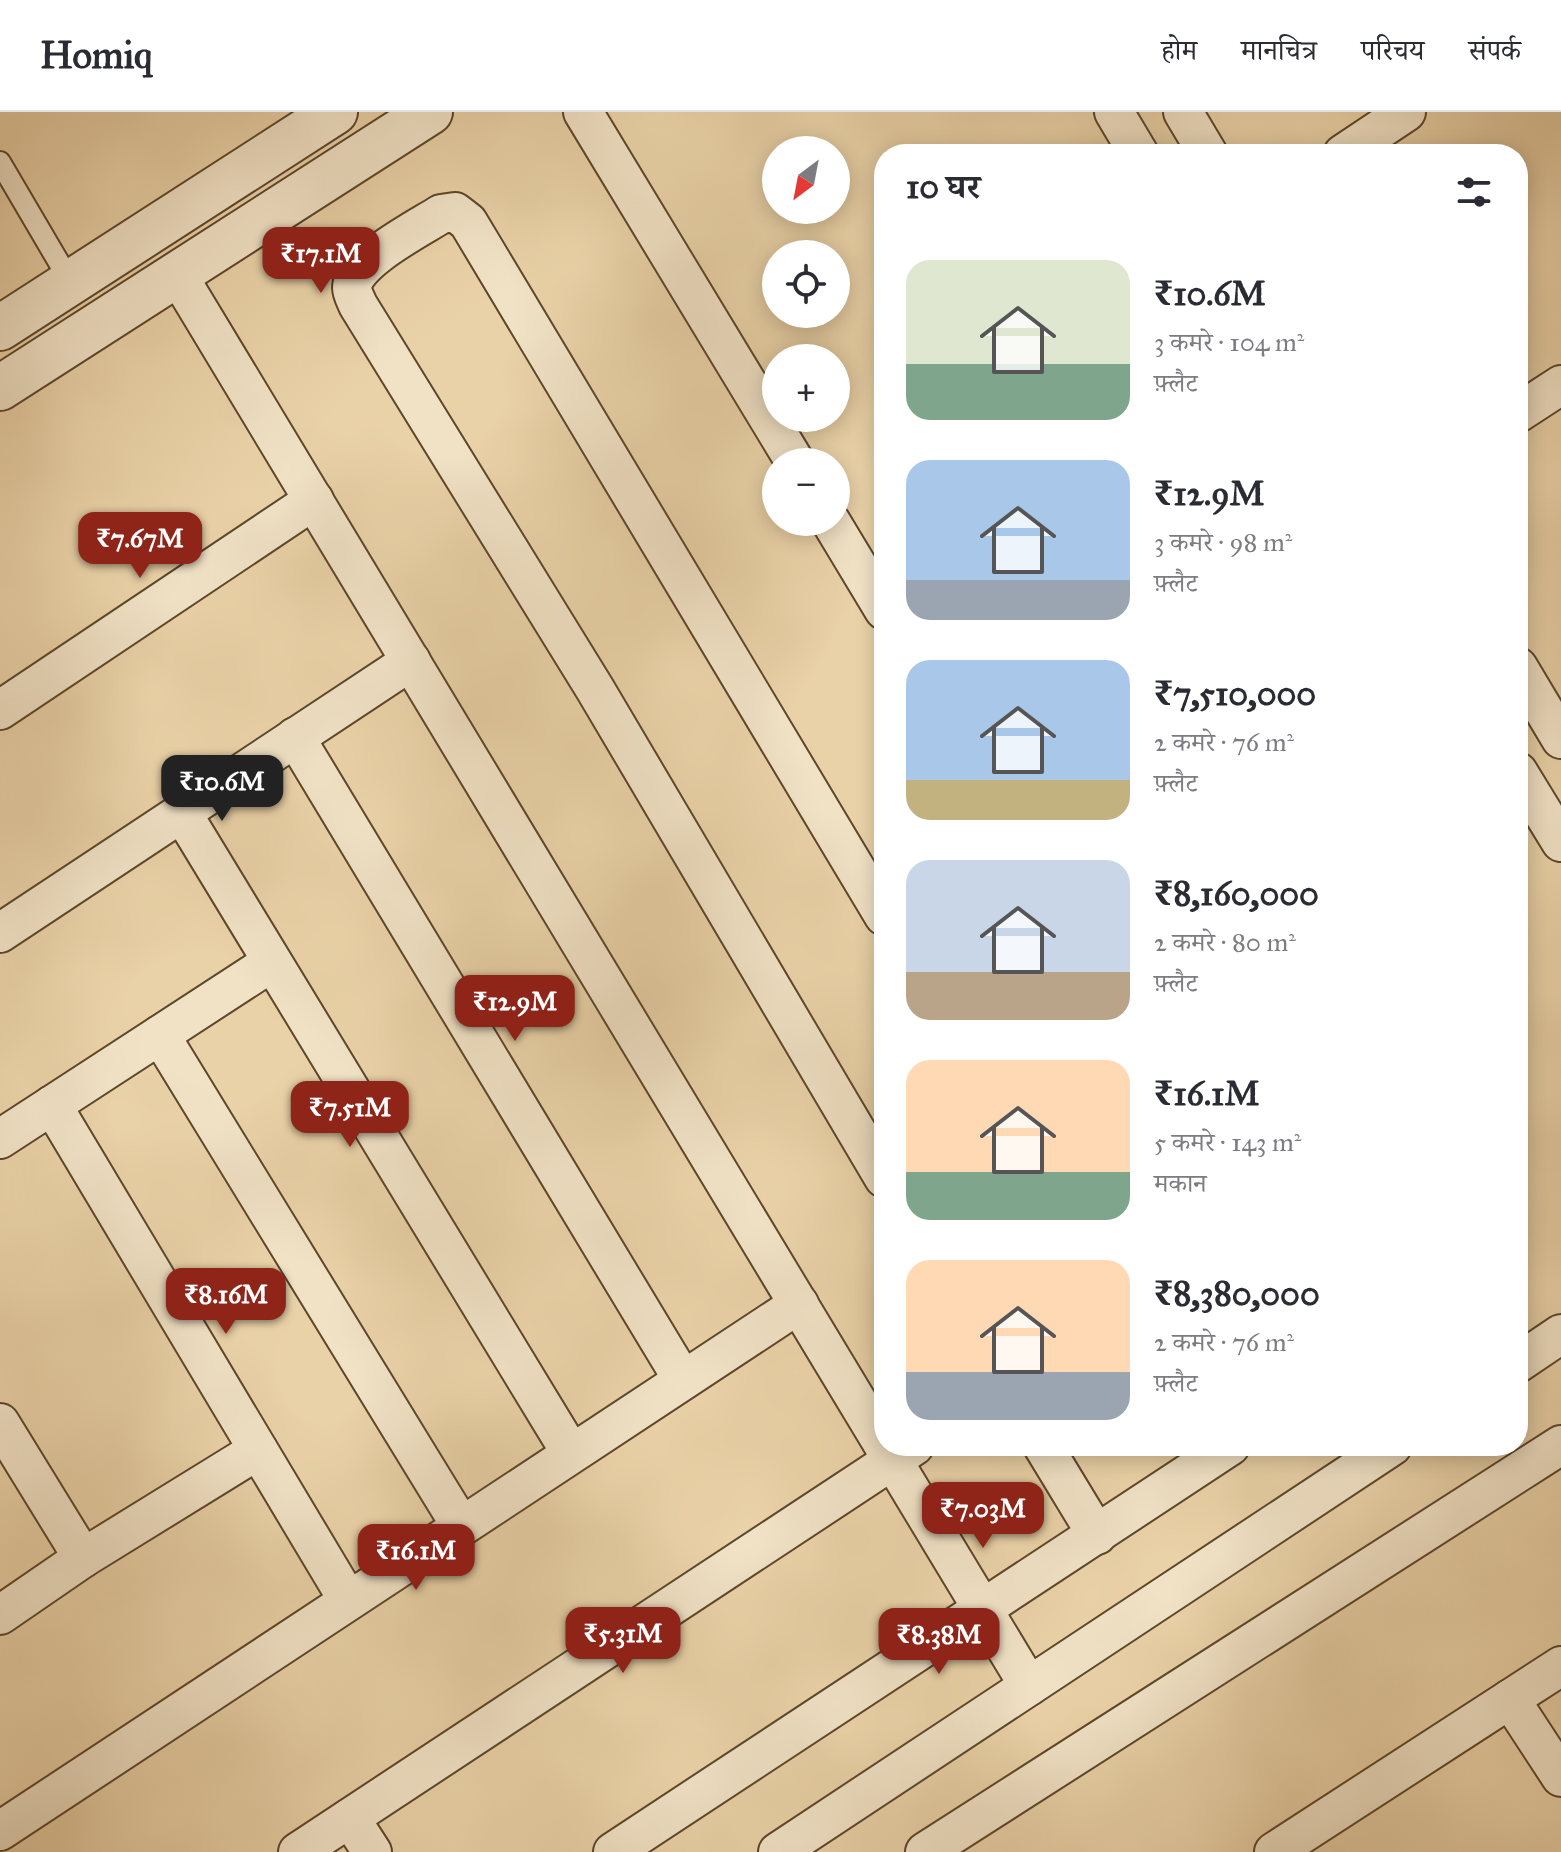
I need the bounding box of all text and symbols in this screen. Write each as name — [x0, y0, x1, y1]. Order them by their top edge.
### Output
text: Homiq — [40, 32, 152, 78]
text: होम — [1161, 33, 1197, 68]
text: मानचित्र — [1241, 33, 1317, 68]
text: परिचय — [1361, 33, 1424, 68]
text: संपर्क — [1468, 33, 1521, 68]
north arrow — [762, 136, 850, 224]
map controls — [762, 136, 850, 536]
text: 10 घर — [906, 166, 980, 207]
icon: filters — [1452, 170, 1496, 214]
pin: ₹17.1M — [256, 227, 386, 295]
text: ₹17.1M — [281, 237, 362, 269]
button: locate — [762, 240, 850, 328]
text: ₹10.6M — [1154, 273, 1266, 314]
icon: home — [970, 292, 1066, 388]
text: 3 कमरे · 104 m² — [1154, 326, 1304, 358]
button: + — [762, 344, 850, 432]
text: फ़्लैट — [1154, 367, 1197, 399]
button: − — [762, 448, 850, 536]
text: ₹12.9M — [1154, 473, 1264, 514]
icon: home — [970, 492, 1066, 588]
pin: ₹7.67M — [75, 512, 205, 580]
text: ₹7.67M — [96, 522, 184, 554]
text: 3 कमरे · 98 m² — [1154, 526, 1292, 558]
text: फ़्लैट — [1154, 567, 1197, 599]
text: ₹7,510,000 — [1154, 673, 1316, 714]
icon: home — [970, 692, 1066, 788]
text: 2 कमरे · 76 m² — [1154, 726, 1294, 758]
pin: ₹10.6M — [157, 755, 287, 823]
text: ₹10.6M — [179, 765, 265, 797]
text: फ़्लैट — [1154, 767, 1197, 799]
text: ₹8,160,000 — [1154, 873, 1319, 914]
icon: home — [970, 892, 1066, 988]
text: 2 कमरे · 80 m² — [1154, 926, 1296, 958]
text: फ़्लैट — [1154, 967, 1197, 999]
pin: ₹12.9M — [450, 975, 580, 1043]
text: ₹12.9M — [473, 985, 557, 1017]
text: ₹16.1M — [1154, 1073, 1260, 1114]
pin: ₹7.51M — [285, 1081, 415, 1149]
text: ₹7.51M — [309, 1091, 391, 1123]
icon: home — [970, 1092, 1066, 1188]
text: 5 कमरे · 143 m² — [1154, 1126, 1301, 1158]
text: मकान — [1154, 1167, 1207, 1199]
pin: ₹8.16M — [161, 1268, 291, 1336]
text: ₹8,380,000 — [1154, 1273, 1320, 1314]
text: ₹8.16M — [184, 1278, 268, 1310]
icon: home — [970, 1292, 1066, 1388]
text: 2 कमरे · 76 m² — [1154, 1326, 1294, 1358]
text: फ़्लैट — [1154, 1367, 1197, 1399]
pin: ₹7.03M — [918, 1482, 1048, 1550]
text: ₹7.03M — [940, 1492, 1026, 1524]
pin: ₹16.1M — [351, 1524, 481, 1592]
text: ₹16.1M — [376, 1534, 456, 1566]
pin: ₹5.31M — [558, 1607, 688, 1675]
pin: ₹8.38M — [874, 1608, 1004, 1676]
text: ₹5.31M — [584, 1617, 663, 1649]
text: ₹8.38M — [897, 1618, 981, 1650]

